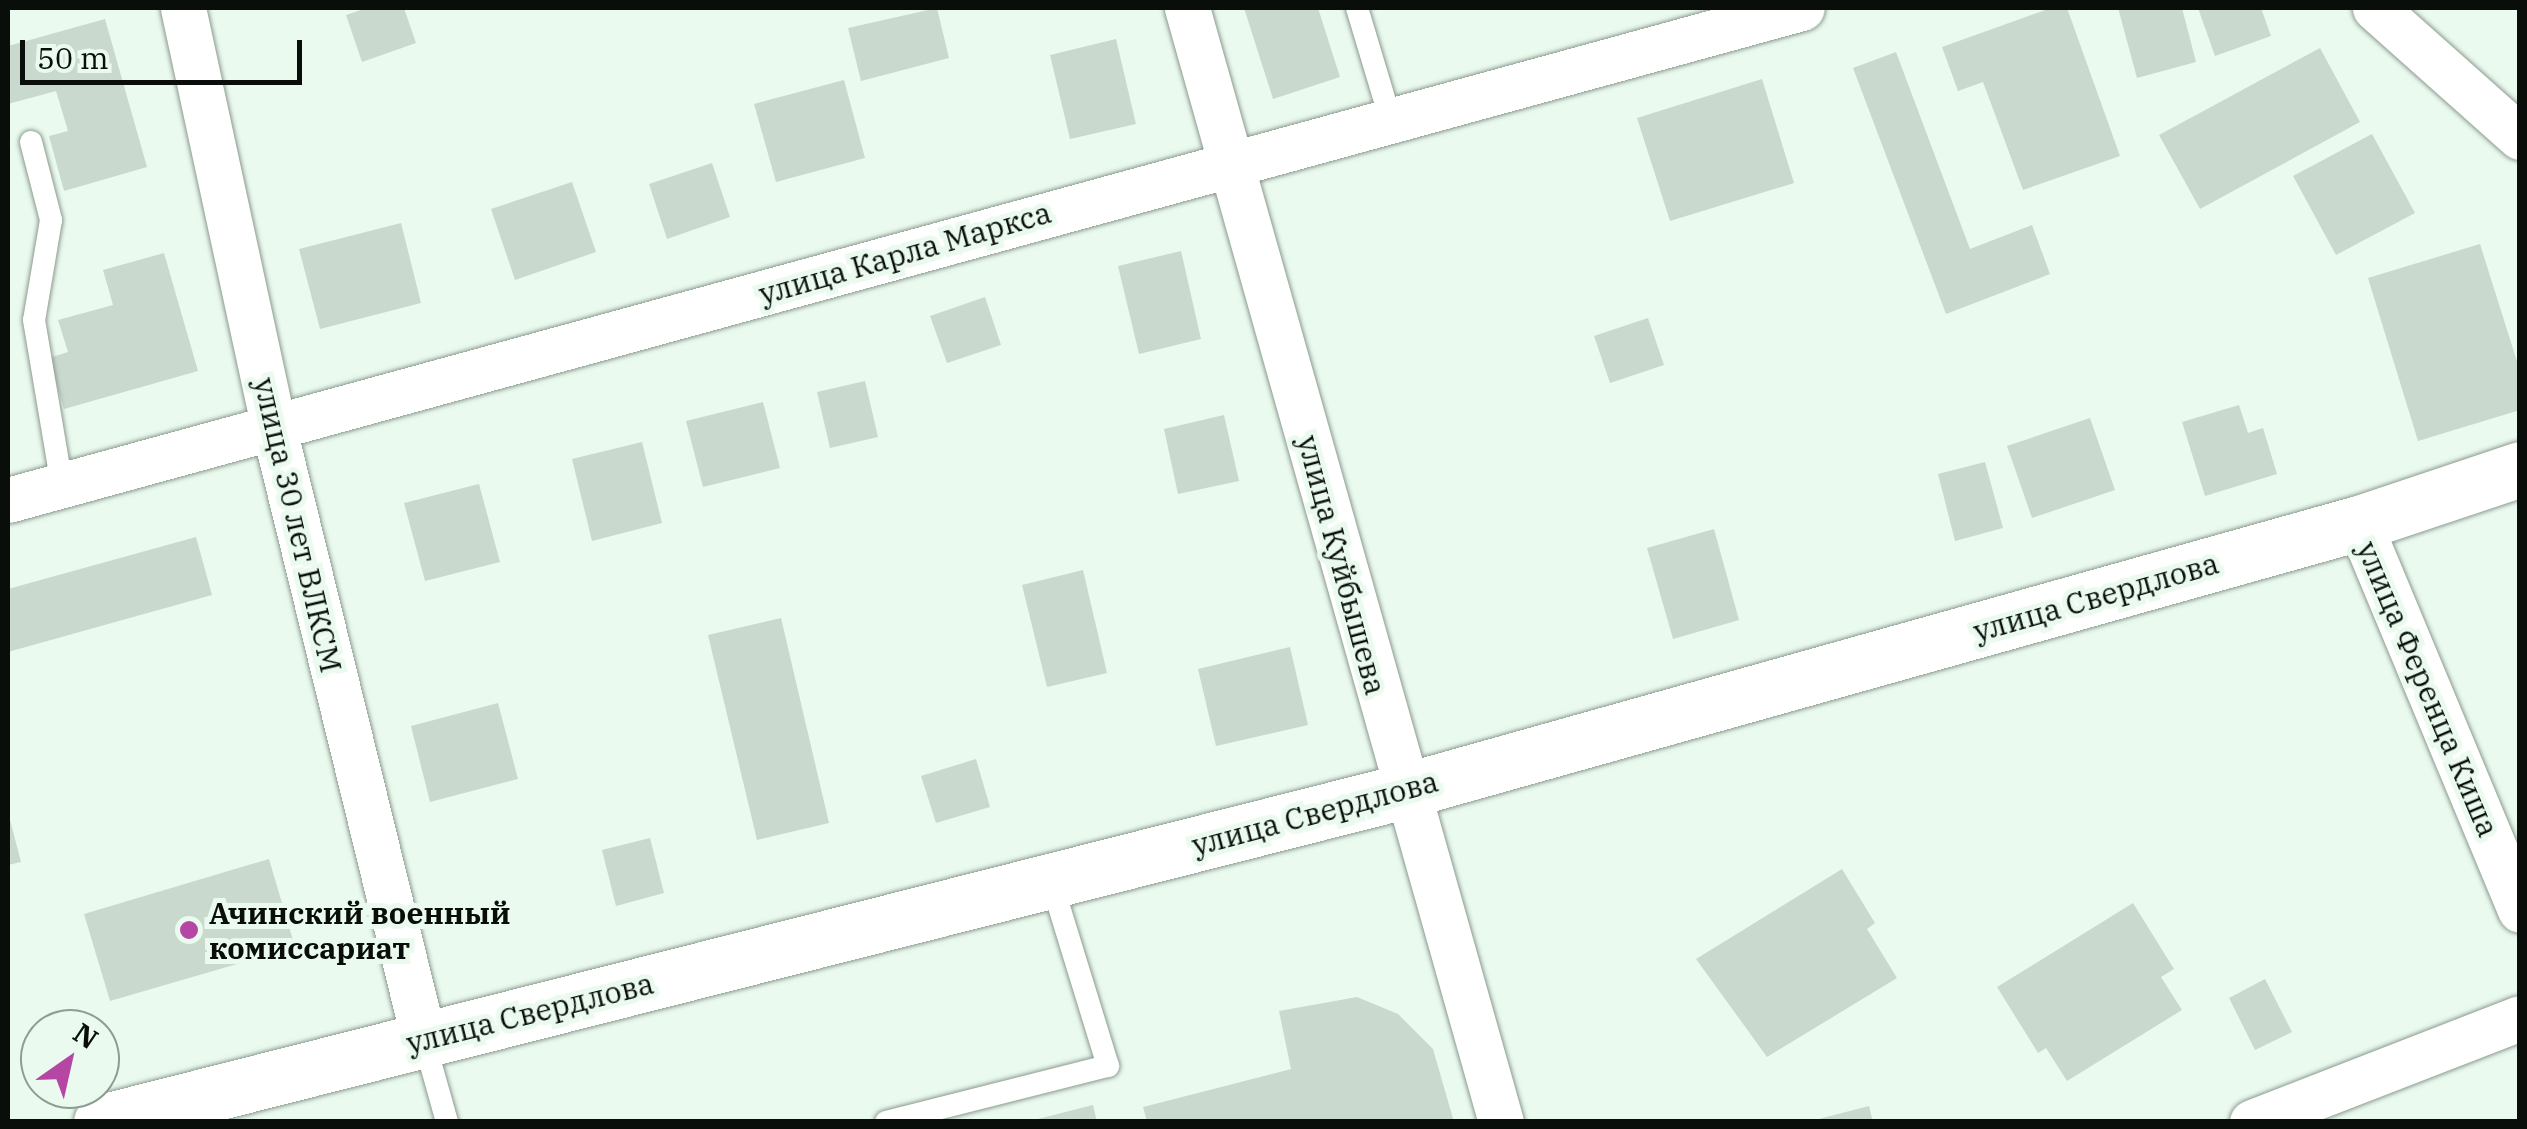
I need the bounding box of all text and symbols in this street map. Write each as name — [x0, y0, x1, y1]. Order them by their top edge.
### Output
scale bar — [25, 20, 308, 82]
text: 50 m — [37, 38, 109, 77]
street label: улица Карла Маркса — [755, 194, 1055, 312]
street label: улица 30 лет ВЛКСМ — [247, 374, 349, 676]
street label: улица Куйбышева — [1290, 431, 1394, 699]
street label: улица Ференца Киша — [2349, 536, 2507, 842]
street label: улица Свердлова — [1969, 545, 2223, 649]
street label: улица Свердлова — [1188, 763, 1442, 863]
place label: Ачинский военный комиссариат — [209, 895, 510, 966]
marker: Ачинский военный комиссариат — [178, 919, 200, 941]
street label: улица Свердлова — [403, 965, 657, 1061]
north arrow — [20, 1009, 120, 1109]
text: N — [66, 1014, 105, 1057]

